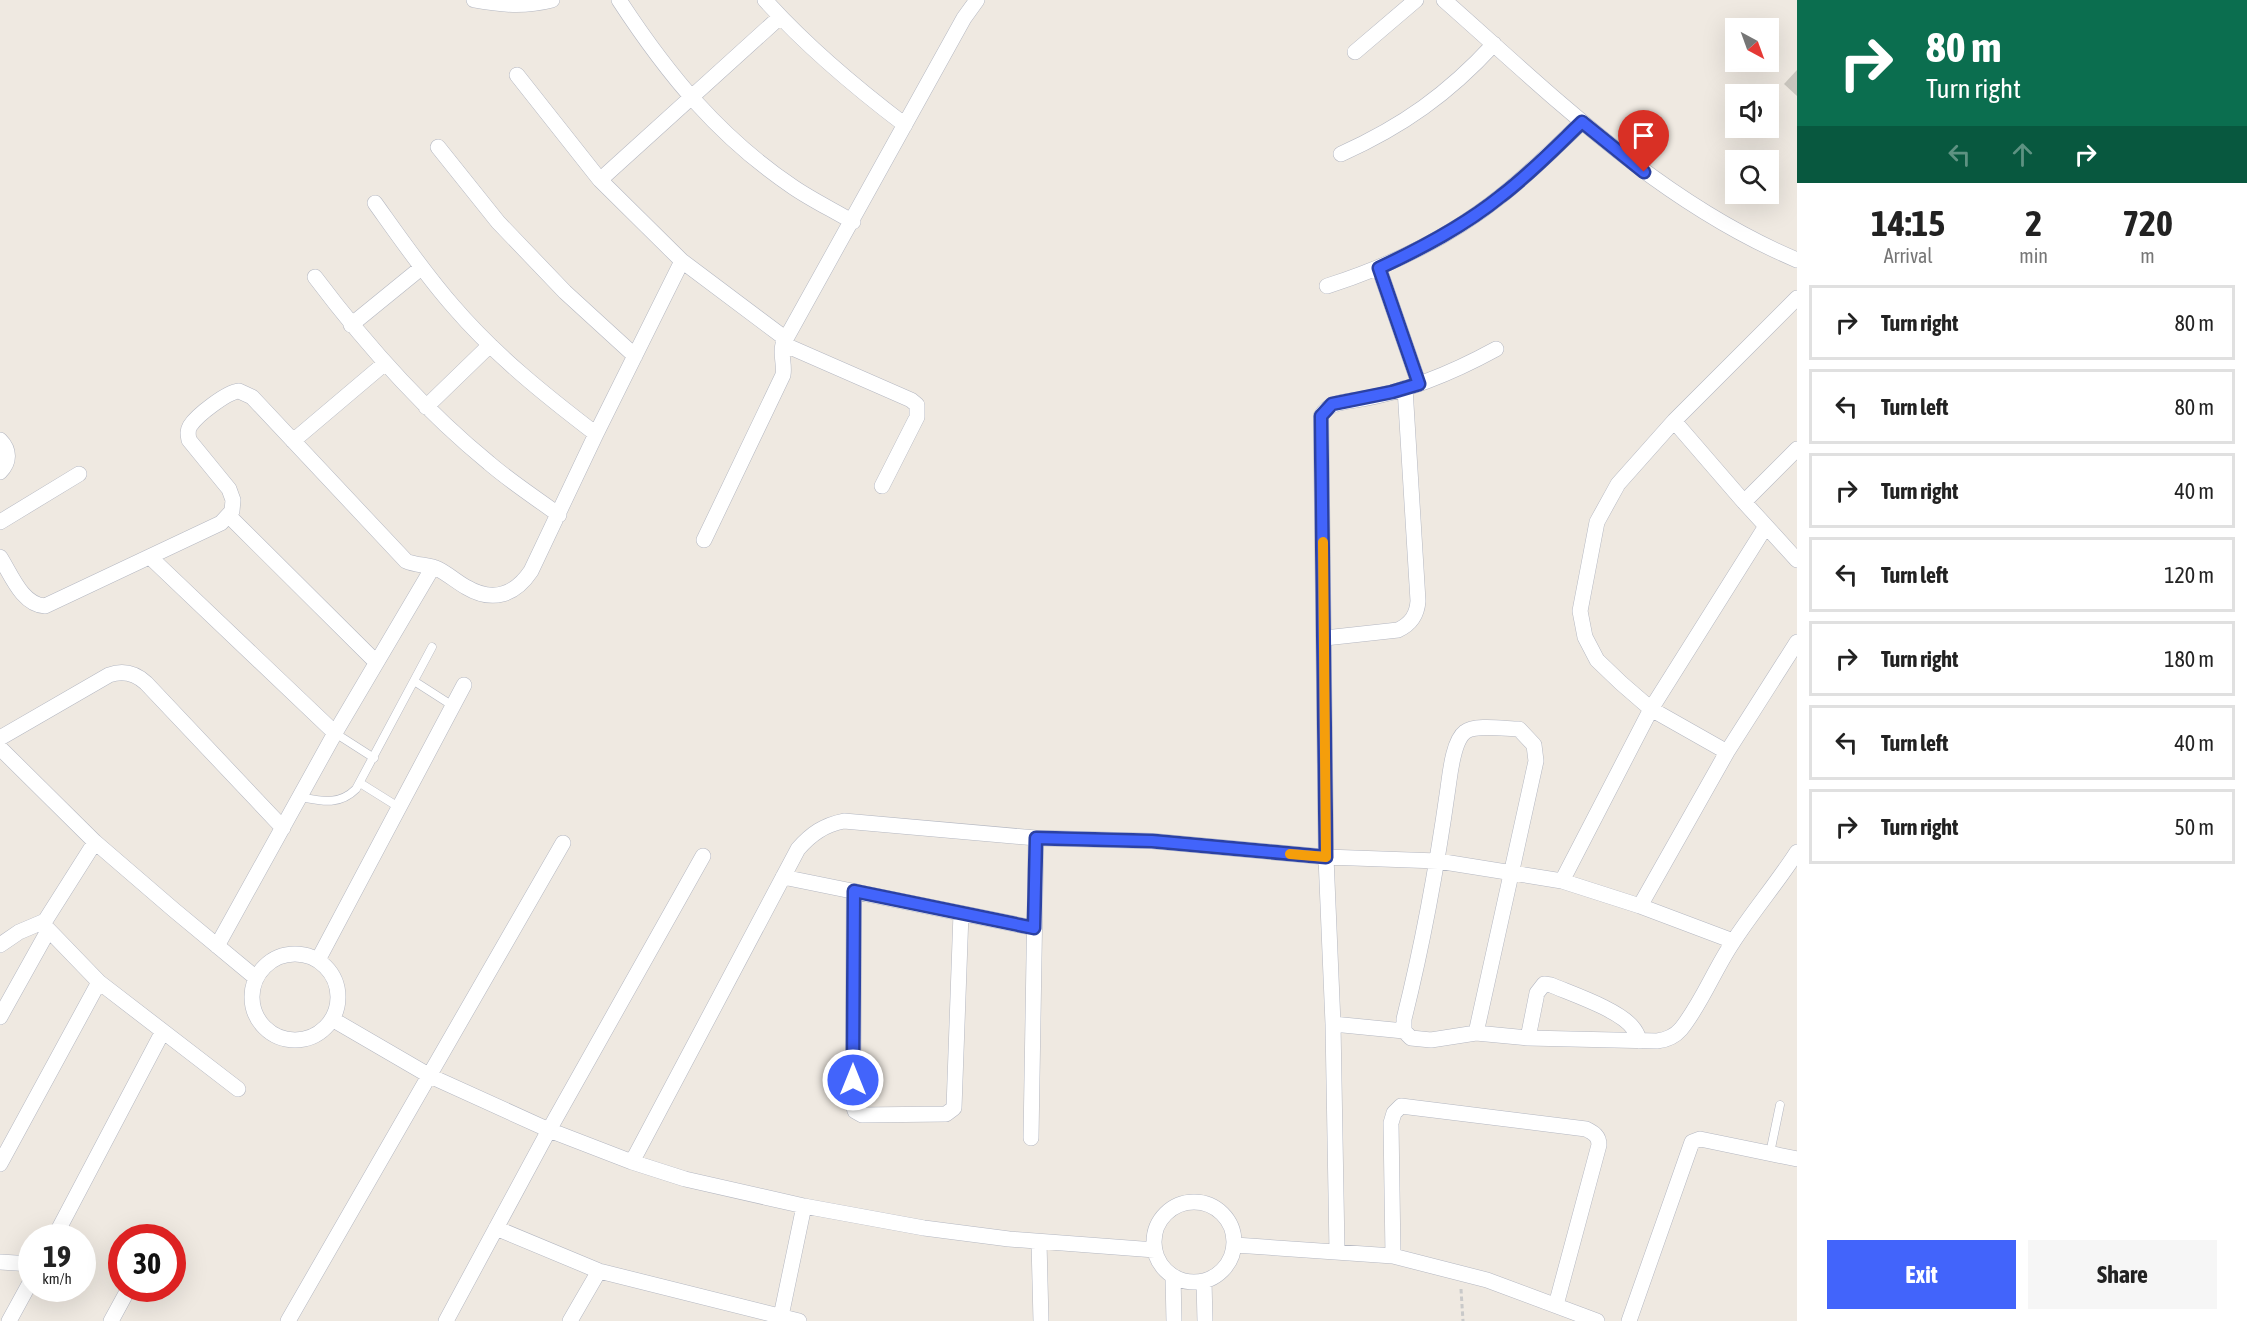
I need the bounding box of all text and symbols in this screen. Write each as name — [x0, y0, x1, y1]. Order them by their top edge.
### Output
north arrow — [1725, 18, 1779, 72]
map controls — [1725, 18, 1779, 204]
text: 80 m — [1926, 23, 2001, 71]
icon: right — [1827, 24, 1905, 102]
text: Turn right — [1926, 73, 2021, 104]
button: sound — [1725, 84, 1779, 138]
pin — [1618, 110, 1669, 172]
icon: arrive — [1627, 119, 1660, 152]
icon: left — [1943, 138, 1976, 171]
icon: ahead — [2006, 138, 2039, 171]
icon: right — [2069, 138, 2102, 171]
button: search — [1725, 150, 1779, 204]
text: 14:15 — [1871, 202, 1945, 244]
text: 2 — [2025, 202, 2042, 244]
text: 720 — [2122, 202, 2173, 244]
text: Arrival — [1884, 244, 1933, 267]
text: min — [2019, 244, 2048, 267]
text: m — [2140, 244, 2155, 267]
icon: right — [1830, 306, 1863, 339]
text: Turn right — [1881, 310, 1958, 336]
text: 80 m — [2174, 310, 2214, 336]
icon: left — [1830, 390, 1863, 423]
text: Turn left — [1881, 394, 1948, 420]
text: 80 m — [2174, 394, 2214, 420]
icon: right — [1830, 474, 1863, 507]
text: Turn right — [1881, 478, 1958, 504]
text: 40 m — [2174, 478, 2214, 504]
icon: left — [1830, 558, 1863, 591]
text: Turn left — [1881, 562, 1948, 588]
text: 120 m — [2164, 562, 2214, 588]
icon: right — [1830, 642, 1863, 675]
text: Turn right — [1881, 646, 1958, 672]
text: 180 m — [2164, 646, 2214, 672]
icon: left — [1830, 726, 1863, 759]
text: Turn left — [1881, 730, 1948, 756]
text: 40 m — [2174, 730, 2214, 756]
icon: right — [1830, 810, 1863, 843]
text: Turn right — [1881, 814, 1958, 840]
text: 50 m — [2174, 814, 2214, 840]
position arrow — [821, 1048, 885, 1112]
speed limit sign: 30 — [108, 1224, 186, 1302]
text: 19 — [43, 1239, 71, 1273]
button: Exit — [1827, 1240, 2016, 1309]
button: Share — [2028, 1240, 2217, 1309]
text: km/h — [42, 1270, 72, 1287]

